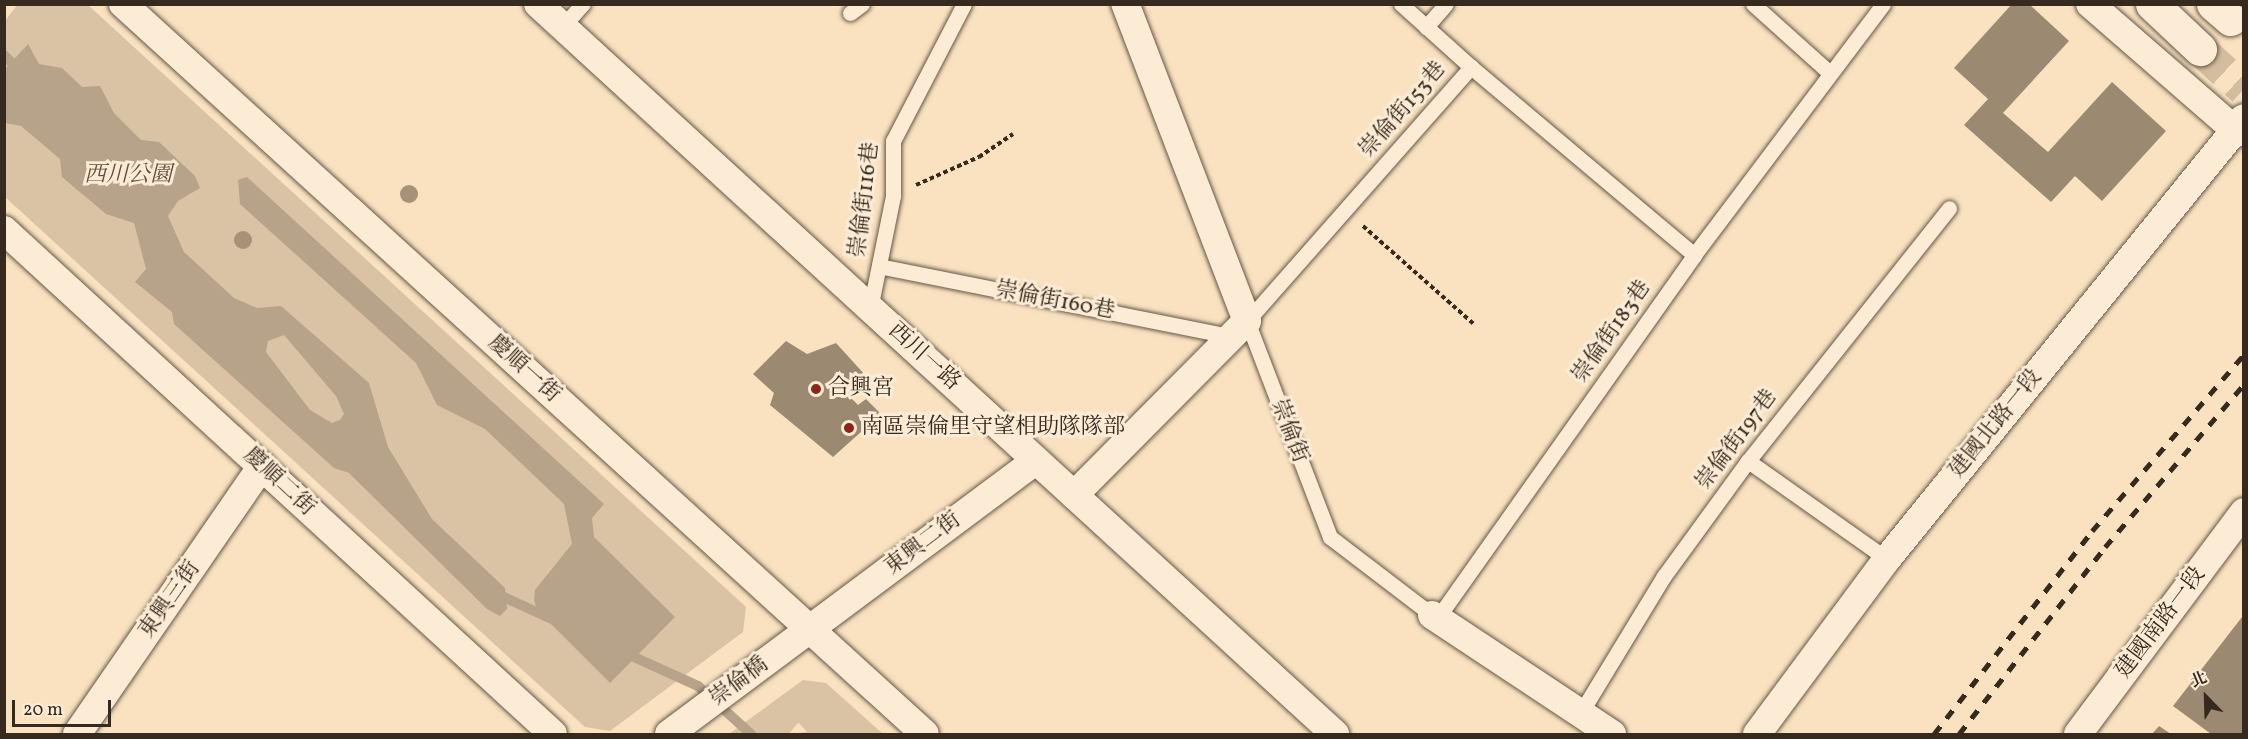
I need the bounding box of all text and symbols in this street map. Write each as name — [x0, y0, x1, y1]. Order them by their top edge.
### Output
street label: 崇倫街153巷 — [1354, 57, 1452, 163]
street label: 崇倫街116巷 — [845, 141, 885, 259]
park label: 西川公園 — [84, 163, 172, 189]
street label: 崇倫街183巷 — [1567, 276, 1657, 388]
street label: 崇倫街160巷 — [993, 277, 1117, 325]
street label: 西川一路 — [882, 318, 966, 396]
street label: 慶順一街 — [482, 330, 566, 408]
street label: 建國北路一段 — [1944, 364, 2048, 484]
place label: 合興宮 — [828, 376, 894, 402]
marker: 合興宮 — [809, 382, 823, 396]
street label: 崇倫街197巷 — [1691, 385, 1783, 495]
street label: 崇倫街 — [1265, 395, 1313, 467]
place label: 南區崇倫里守望相助隊隊部 — [861, 415, 1125, 441]
marker: 南區崇倫里守望相助隊隊部 — [842, 421, 856, 435]
street label: 慶順二街 — [238, 442, 320, 522]
street label: 東興二街 — [880, 507, 966, 581]
street label: 東興三街 — [134, 556, 206, 644]
street label: 建國南路一段 — [2111, 562, 2211, 684]
street label: 崇倫橋 — [705, 652, 773, 712]
north arrow — [2176, 667, 2236, 727]
text: 北 — [2187, 667, 2211, 694]
scale bar — [15, 688, 114, 726]
text: 20 m — [23, 698, 63, 723]

